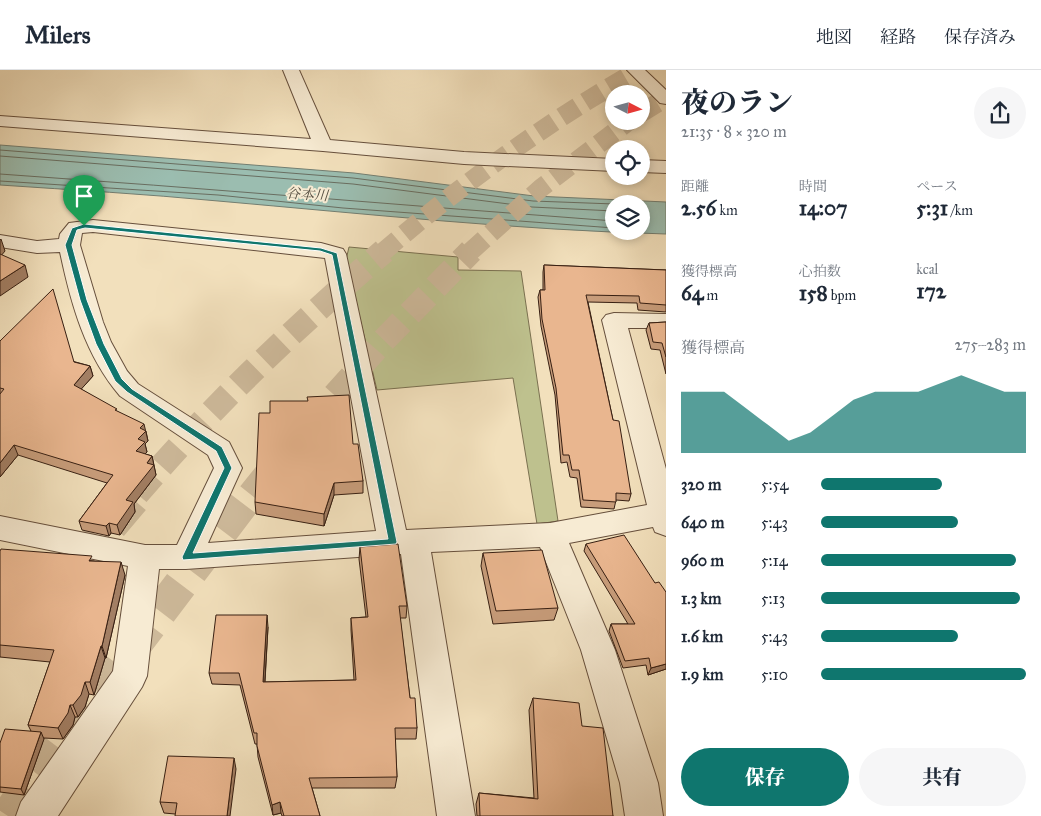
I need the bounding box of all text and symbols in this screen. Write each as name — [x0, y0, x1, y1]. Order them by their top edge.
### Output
text: Milers — [25, 20, 91, 50]
text: 地図 — [816, 26, 852, 48]
text: 経路 — [880, 26, 916, 48]
text: 保存済み — [944, 26, 1016, 48]
north arrow — [605, 85, 650, 130]
map controls — [605, 85, 650, 240]
text: 夜のラン — [681, 85, 793, 120]
button: share — [974, 87, 1026, 139]
text: 21:35 · 8 × 320 m — [681, 122, 787, 141]
button: locate — [605, 140, 650, 185]
pin — [63, 175, 105, 226]
text: 距離 — [681, 178, 709, 195]
text: 時間 — [799, 178, 827, 195]
text: ペース — [916, 178, 958, 195]
icon: arrive — [70, 182, 98, 210]
water label: 谷本川 — [285, 185, 331, 205]
button: layers — [605, 195, 650, 240]
text: 2.56 — [681, 195, 716, 221]
text: 14:07 — [799, 195, 847, 221]
text: 5:31 — [916, 195, 948, 221]
text: km — [716, 202, 738, 219]
text: /km — [948, 202, 973, 219]
text: kcal — [916, 261, 938, 278]
text: 獲得標高 — [681, 263, 737, 280]
text: 心拍数 — [799, 263, 841, 280]
text: 172 — [916, 278, 946, 304]
text: 64 — [681, 280, 703, 306]
text: 158 — [799, 280, 828, 306]
text: m — [703, 287, 718, 304]
text: bpm — [828, 287, 856, 304]
text: 275–283 m — [955, 335, 1026, 354]
text: 獲得標高 — [681, 338, 745, 357]
text: 320 m — [681, 475, 722, 494]
text: 5:54 — [761, 475, 788, 494]
text: 640 m — [681, 513, 724, 532]
text: 5:43 — [761, 513, 788, 532]
text: 960 m — [681, 551, 724, 570]
text: 5:14 — [761, 551, 788, 570]
text: 1.3 km — [681, 589, 721, 608]
text: 5:13 — [761, 589, 785, 608]
text: 1.6 km — [681, 627, 723, 646]
text: 5:43 — [761, 627, 788, 646]
text: 1.9 km — [681, 665, 724, 684]
text: 5:10 — [761, 665, 788, 684]
button: 保存 — [681, 748, 849, 806]
button: 共有 — [859, 748, 1026, 806]

